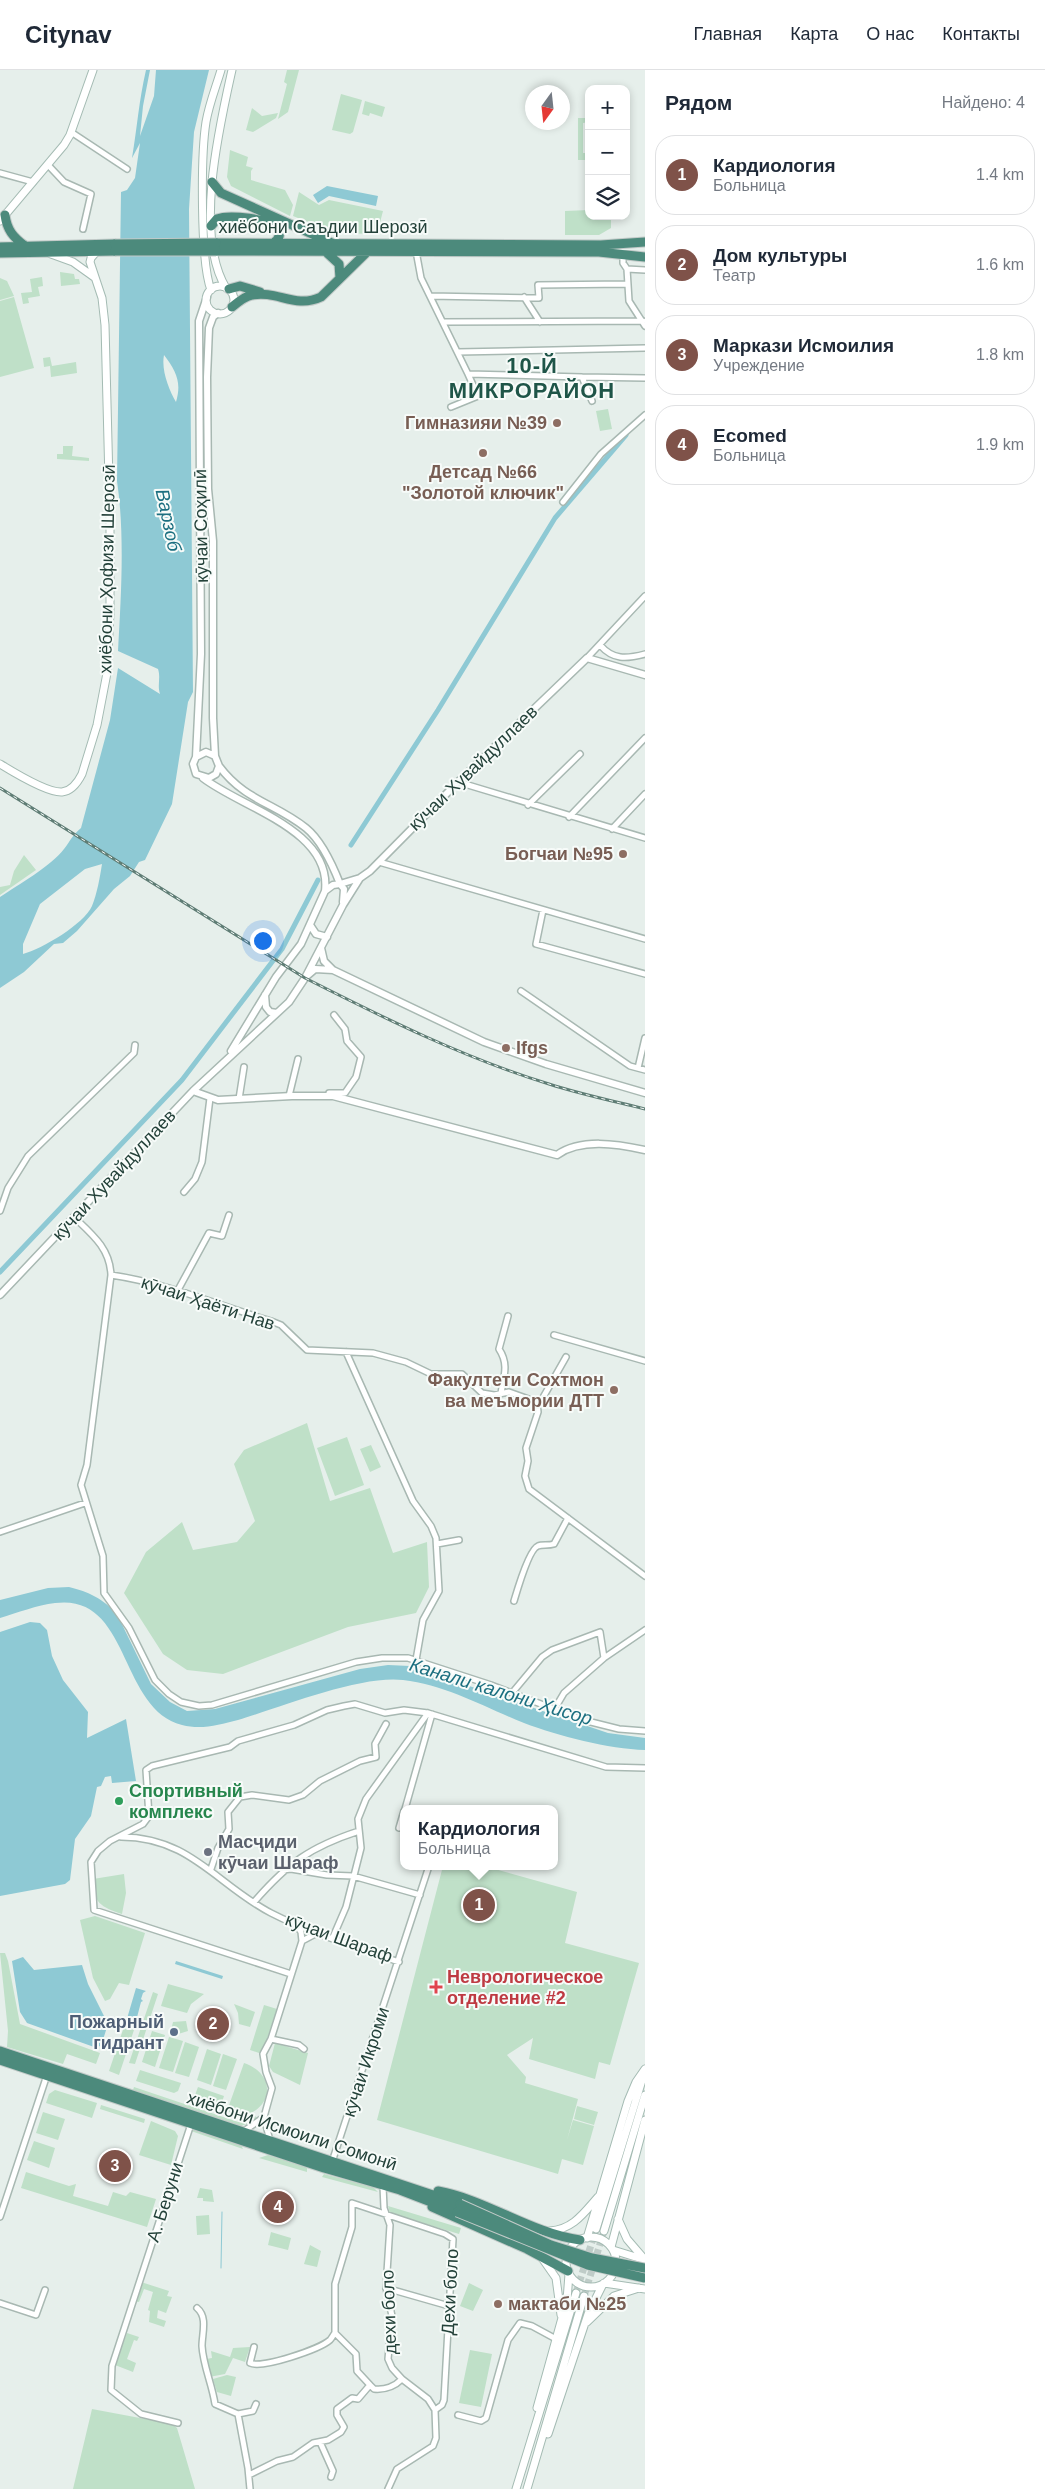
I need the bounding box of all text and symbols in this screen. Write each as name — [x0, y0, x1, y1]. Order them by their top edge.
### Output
text: Citynav — [25, 21, 112, 48]
text: Главная — [694, 24, 762, 44]
text: Карта — [790, 24, 838, 44]
text: О нас — [866, 24, 914, 44]
text: Контакты — [942, 24, 1020, 44]
north arrow — [525, 85, 570, 130]
map controls — [585, 85, 630, 220]
button: + — [585, 85, 630, 130]
text: Рядом — [665, 91, 732, 114]
text: Найдено: 4 — [942, 94, 1025, 111]
button: − — [585, 130, 630, 175]
text: Кардиология — [713, 155, 836, 176]
text: 1 — [678, 166, 686, 183]
text: 1.4 km — [976, 166, 1024, 183]
button: layers — [585, 175, 630, 220]
text: Больница — [713, 177, 786, 194]
street label: хиёбони Саъдии Шерозӣ — [218, 217, 428, 237]
text: Дом культуры — [713, 245, 847, 266]
text: 2 — [678, 256, 686, 273]
text: 1.6 km — [976, 256, 1024, 273]
text: Театр — [713, 267, 756, 284]
text: Маркази Исмоилия — [713, 335, 894, 356]
text: 3 — [678, 346, 686, 363]
text: 1.8 km — [976, 346, 1024, 363]
district label: 10-Й МИКРОРАЙОН — [449, 353, 615, 403]
text: Учреждение — [713, 357, 805, 374]
place label: Гимназияи №39 — [405, 413, 547, 433]
marker: Гимназияи №39 — [551, 417, 563, 429]
text: Ecomed — [713, 425, 787, 446]
text: 4 — [678, 436, 686, 453]
text: 1.9 km — [976, 436, 1024, 453]
marker: Детсад №66 "Золотой ключик" — [477, 447, 489, 459]
text: Больница — [713, 447, 786, 464]
place label: Детсад №66 "Золотой ключик" — [402, 462, 564, 503]
street label: хиёбони Ҳофизи Шерозӣ — [95, 464, 119, 674]
street label: кӯчаи Соҳилӣ — [190, 469, 212, 583]
water label: Варзоб — [152, 487, 186, 555]
street label: кӯчаи Хувайдуллаев — [405, 701, 541, 835]
place label: Богчаи №95 — [505, 844, 613, 864]
marker: Богчаи №95 — [617, 848, 629, 860]
your location — [250, 928, 276, 954]
place label: lfgs — [516, 1038, 548, 1058]
marker: lfgs — [500, 1042, 512, 1054]
street label: кӯчаи Хувайдуллаев — [48, 1106, 180, 1244]
street label: кӯчаи Ҳаёти Нав — [139, 1272, 277, 1334]
place label: Факултети Сохтмон ва меъмории ДТТ — [428, 1370, 604, 1411]
marker: Факултети Сохтмон ва меъмории ДТТ — [608, 1384, 620, 1396]
water label: Канали калони Ҳисор — [407, 1654, 595, 1729]
place label: Спортивный комплекс — [129, 1781, 243, 1822]
marker: Спортивный комплекс — [113, 1795, 125, 1807]
popup — [400, 1805, 558, 1870]
text: Кардиология — [418, 1818, 540, 1839]
place label: Масҷиди кӯчаи Шараф — [218, 1832, 339, 1873]
text: Больница — [418, 1840, 490, 1857]
marker: Масҷиди кӯчаи Шараф — [202, 1846, 214, 1858]
pin: 1 — [463, 1886, 495, 1924]
street label: кӯчаи Шараф — [283, 1909, 396, 1967]
place label: Неврологическое отделение #2 — [447, 1967, 603, 2008]
marker: Неврологическое отделение #2 — [429, 1980, 443, 1994]
street label: кӯчаи Икроми — [339, 2004, 393, 2120]
pin: 2 — [197, 2005, 229, 2043]
place label: Пожарный гидрант — [69, 2012, 164, 2053]
marker: Пожарный гидрант — [168, 2026, 180, 2038]
street label: хиёбони Исмоили Сомонӣ — [184, 2088, 400, 2174]
pin: 3 — [99, 2147, 131, 2185]
street label: А. Беруни — [143, 2160, 187, 2244]
pin: 4 — [262, 2188, 294, 2226]
street label: Дехи боло — [438, 2248, 462, 2336]
street label: дехи боло — [378, 2269, 400, 2355]
place label: мактаби №25 — [508, 2294, 626, 2314]
marker: мактаби №25 — [492, 2298, 504, 2310]

